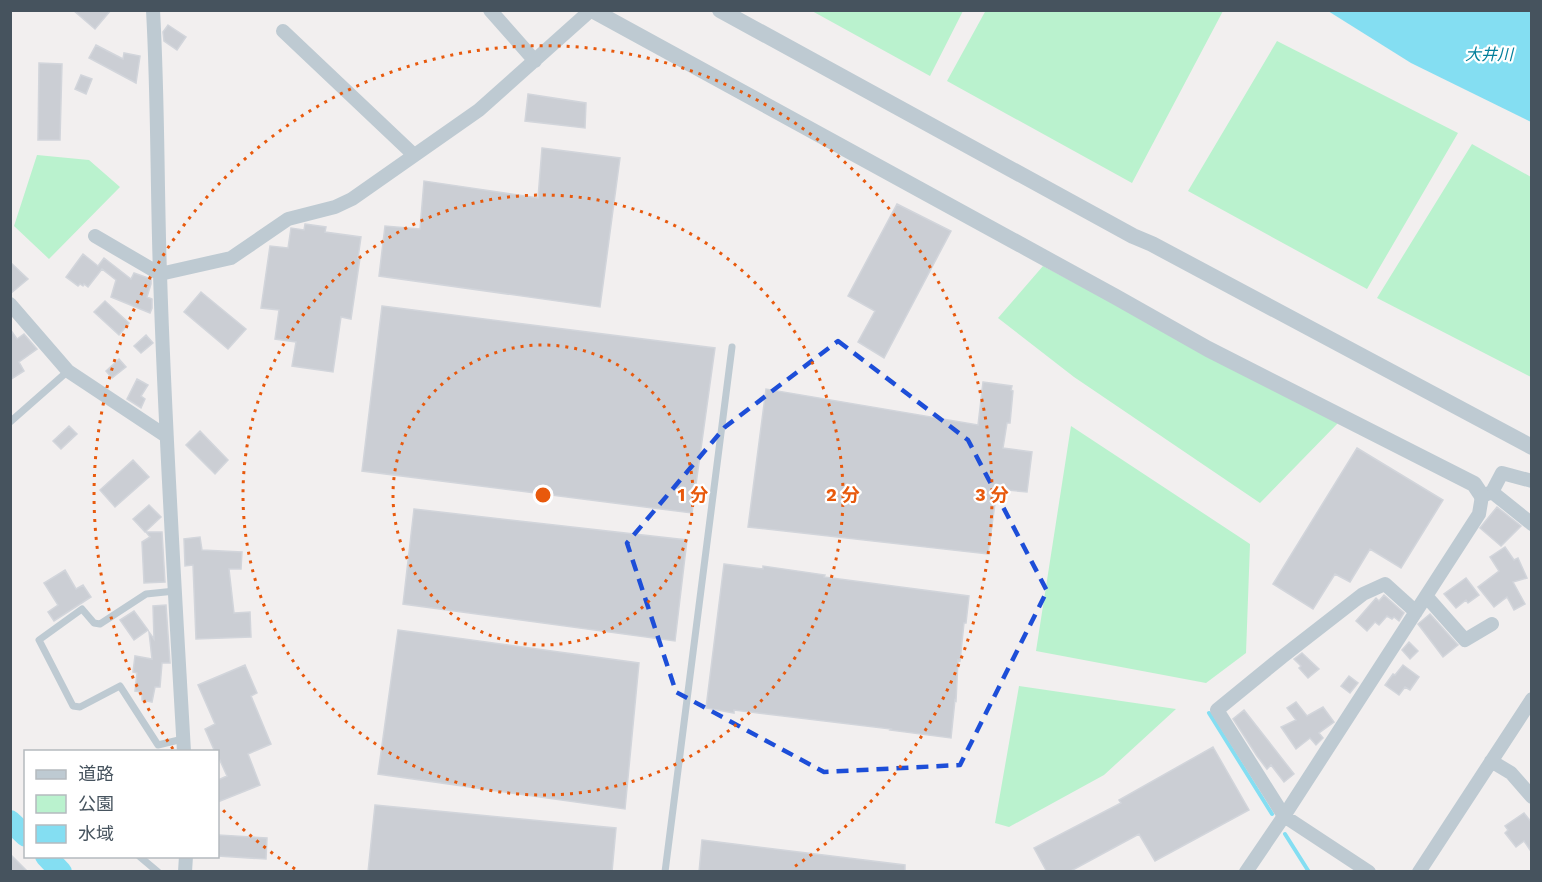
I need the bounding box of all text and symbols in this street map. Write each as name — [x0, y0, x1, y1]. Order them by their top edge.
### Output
water label: 大井川 — [1465, 45, 1515, 64]
text: 1 分 — [678, 484, 708, 505]
text: 2 分 — [826, 484, 860, 505]
text: 3 分 — [975, 484, 1009, 505]
centre of rings — [533, 485, 553, 505]
legend — [24, 750, 219, 858]
text: 道路 — [78, 763, 114, 784]
text: 公園 — [78, 793, 114, 814]
text: 水域 — [78, 823, 114, 844]

